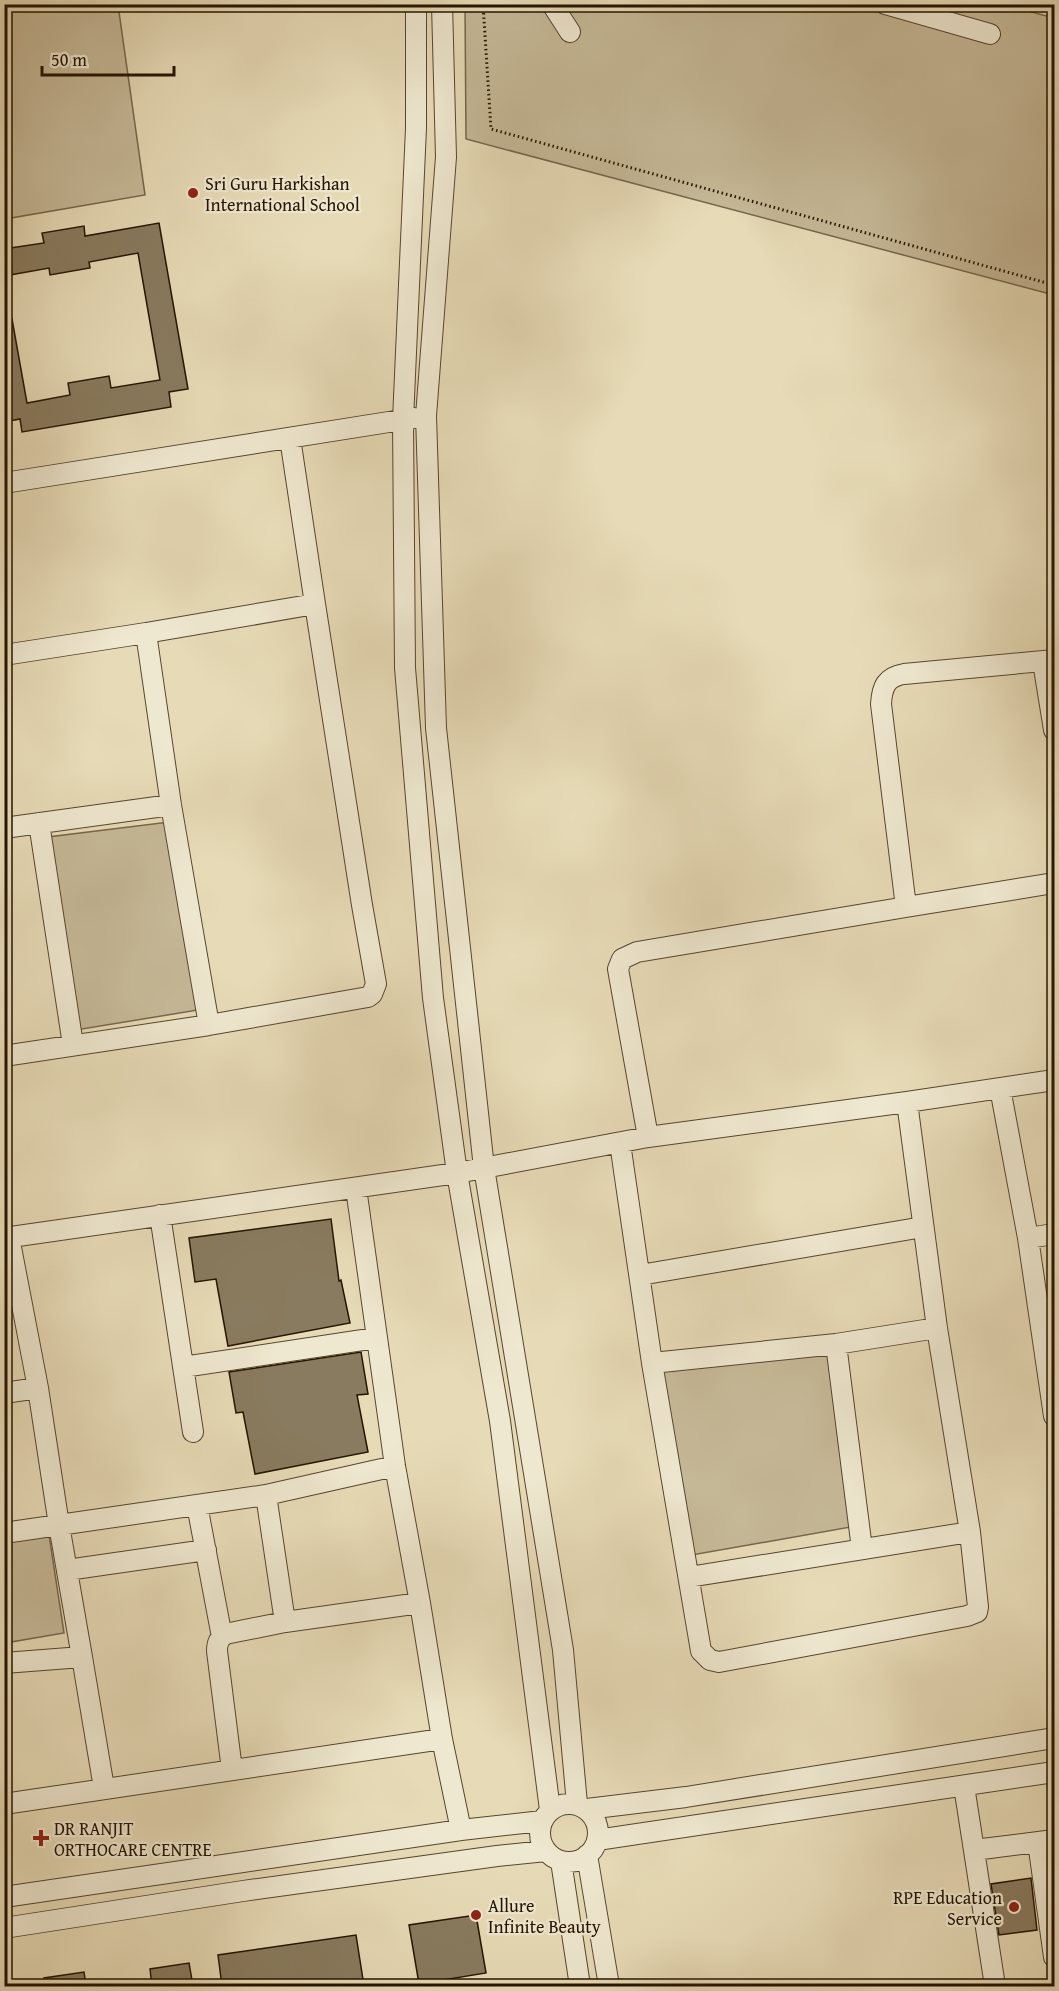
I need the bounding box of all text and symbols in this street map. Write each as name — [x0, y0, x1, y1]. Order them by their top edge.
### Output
scale bar — [42, 39, 174, 77]
text: 50 m — [51, 46, 87, 73]
place label: Sri Guru Harkishan International School — [205, 170, 360, 218]
marker: Sri Guru Harkishan International School — [186, 186, 200, 200]
place label: DR RANJIT ORTHOCARE CENTRE — [54, 1815, 212, 1863]
marker: DR RANJIT ORTHOCARE CENTRE — [32, 1829, 50, 1847]
place label: RPE Education Service — [893, 1884, 1002, 1932]
place label: Allure Infinite Beauty — [488, 1892, 601, 1940]
marker: RPE Education Service — [1007, 1900, 1021, 1914]
marker: Allure Infinite Beauty — [469, 1908, 483, 1922]

